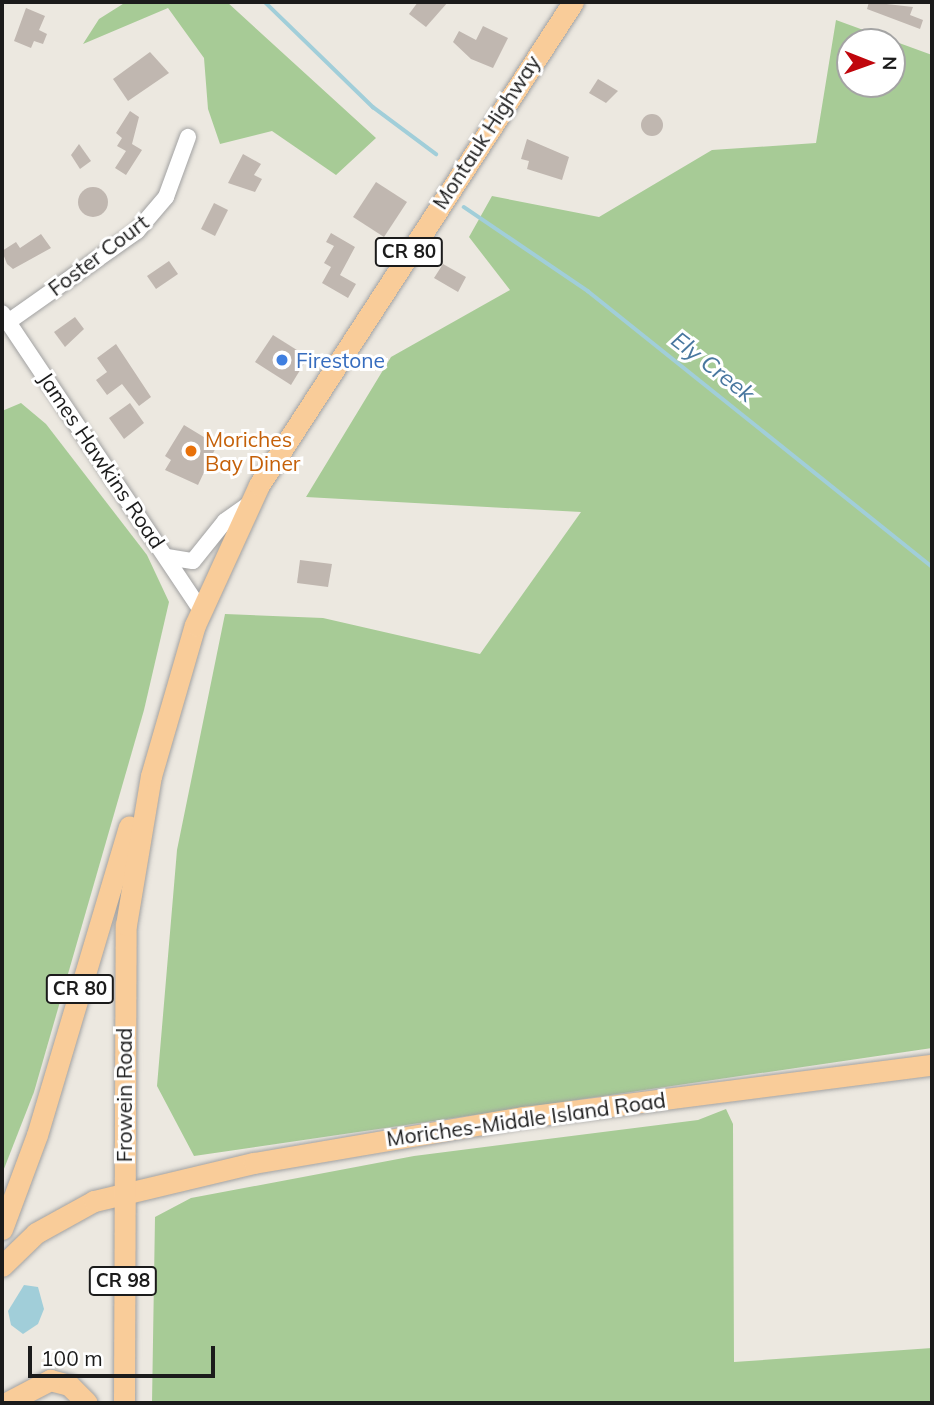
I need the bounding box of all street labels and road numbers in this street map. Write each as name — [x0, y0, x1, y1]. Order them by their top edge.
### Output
street label: Montauk Highway — [427, 50, 545, 214]
street label: Foster Court — [43, 209, 153, 301]
road number: CR 80 — [374, 236, 444, 268]
street label: James Hawkins Road — [34, 367, 170, 553]
road number: CR 80 — [45, 973, 115, 1004]
street label: Frowein Road — [111, 1028, 137, 1162]
street label: Moriches-Middle Island Road — [385, 1087, 667, 1151]
road number: CR 98 — [88, 1266, 158, 1296]

